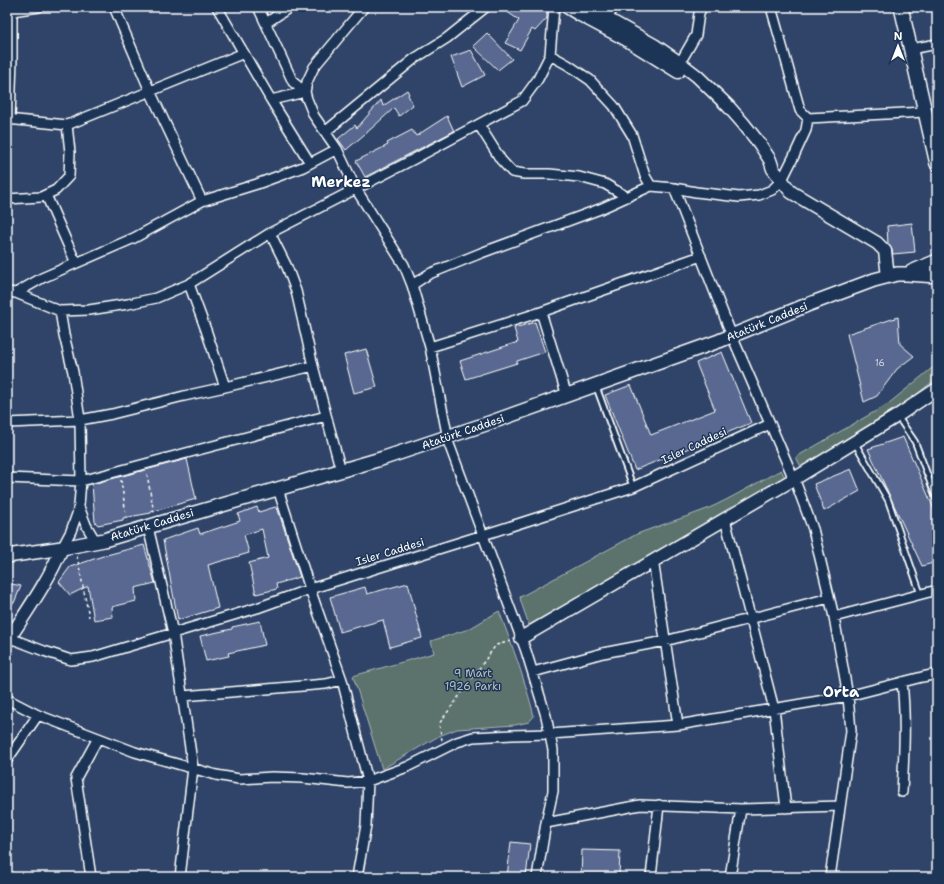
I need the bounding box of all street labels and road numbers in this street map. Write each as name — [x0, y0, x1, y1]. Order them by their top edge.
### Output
street label: Atatürk Caddesi — [724, 299, 810, 345]
street label: Atatürk Caddesi — [420, 411, 506, 453]
street label: Isler Caddesi — [659, 424, 729, 468]
street label: Atatürk Caddesi — [108, 505, 196, 545]
street label: Isler Caddesi — [354, 534, 426, 570]

